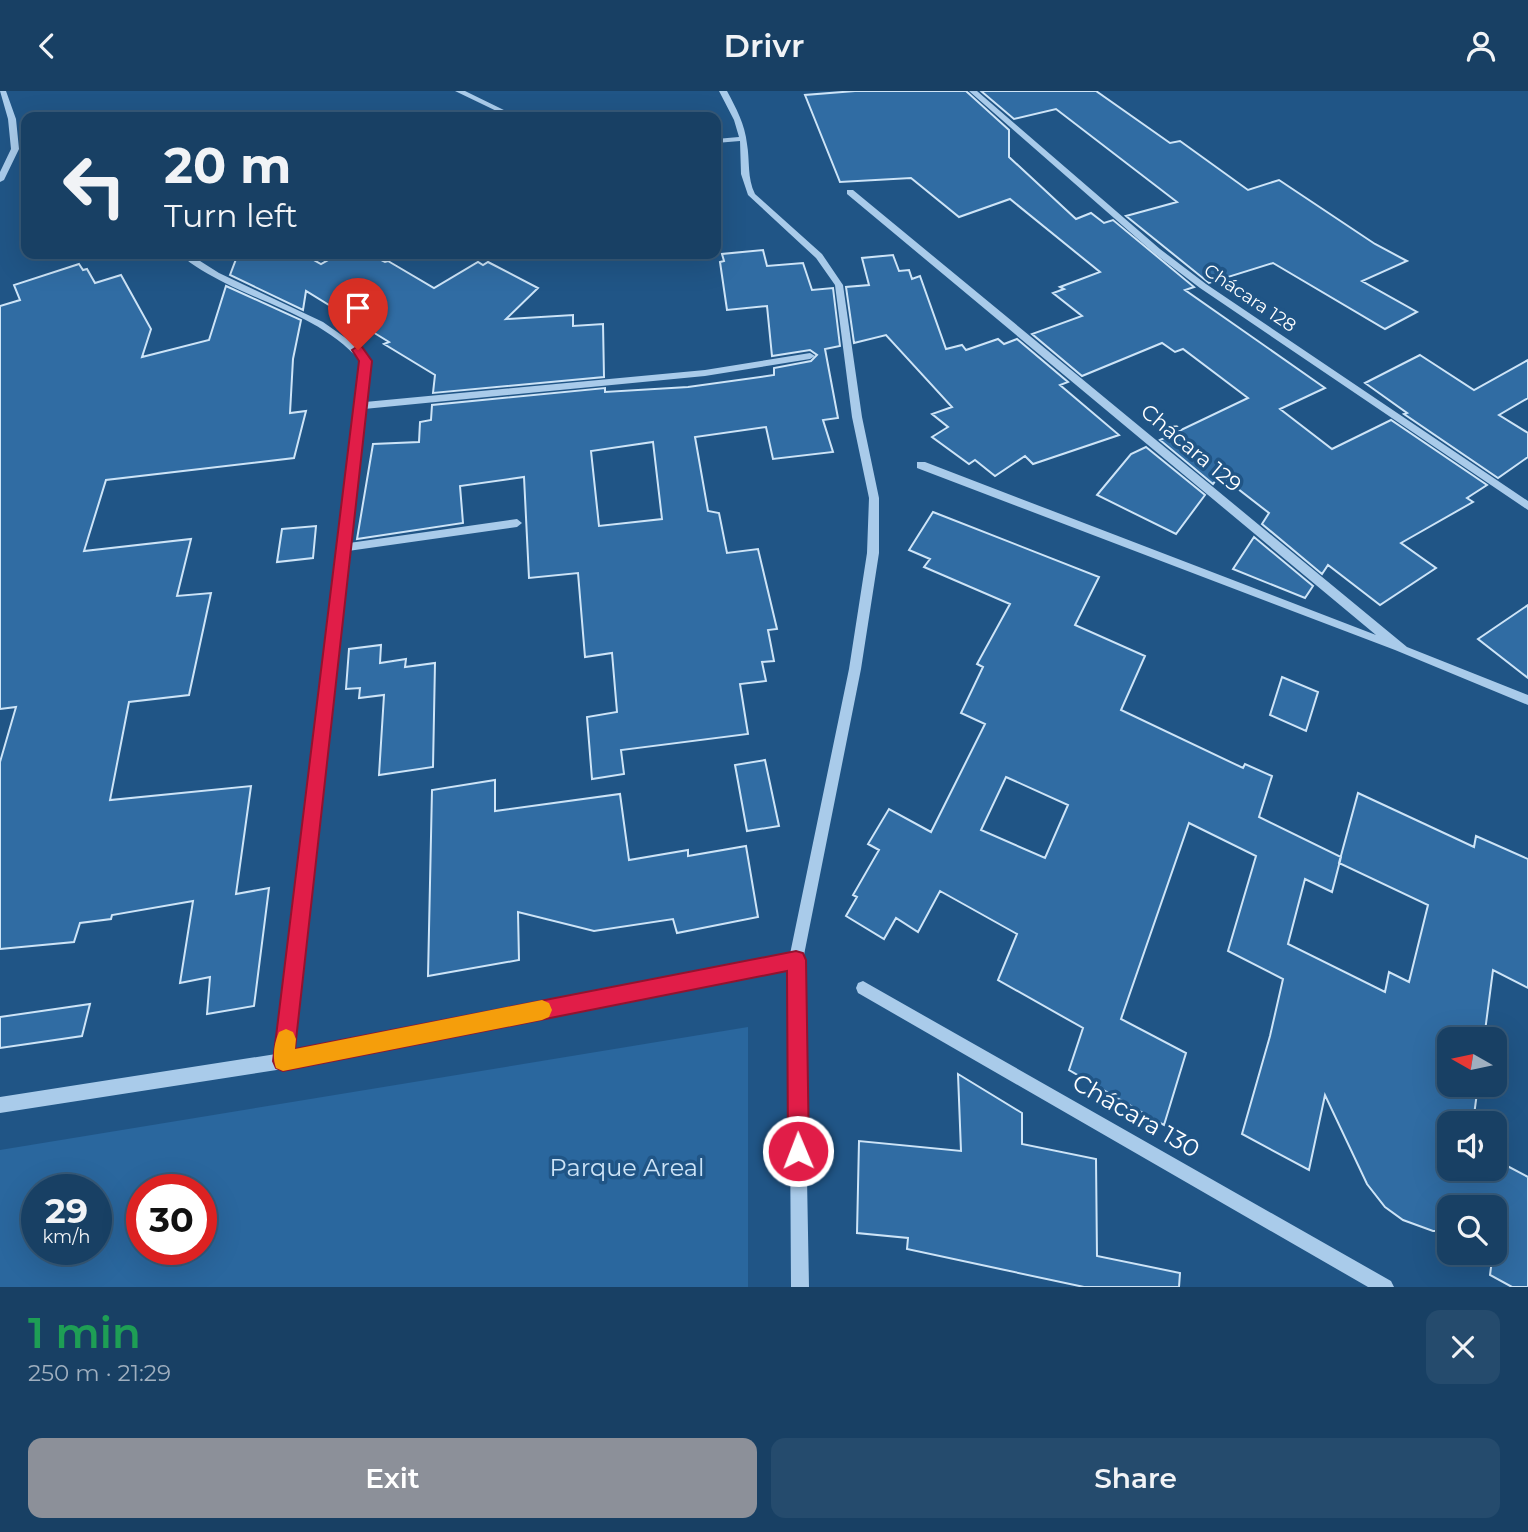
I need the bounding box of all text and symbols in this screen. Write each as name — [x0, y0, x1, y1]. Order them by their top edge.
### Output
text: Drivr — [724, 26, 804, 65]
icon: back — [28, 27, 66, 65]
icon: person — [1462, 27, 1500, 65]
text: 20 m — [164, 136, 291, 195]
icon: left — [49, 140, 140, 231]
text: Turn left — [164, 196, 298, 235]
street label: Chácara 128 — [1200, 259, 1300, 337]
pin — [328, 278, 388, 350]
icon: arrive — [339, 289, 377, 327]
street label: Chácara 129 — [1136, 398, 1247, 497]
north arrow — [1437, 1027, 1507, 1097]
map controls — [1437, 1027, 1507, 1265]
street label: Chácara 130 — [1067, 1067, 1205, 1164]
button: sound — [1437, 1111, 1507, 1181]
position arrow — [761, 1114, 835, 1188]
park label: Parque Areal — [550, 1153, 704, 1182]
speed limit sign: 30 — [126, 1174, 217, 1265]
text: 29 — [45, 1189, 88, 1232]
button: search — [1437, 1195, 1507, 1265]
text: km/h — [42, 1226, 91, 1248]
text: 1 min — [28, 1307, 141, 1359]
button: close — [1426, 1310, 1500, 1384]
text: 250 m · 21:29 — [28, 1359, 171, 1387]
button: Exit — [28, 1438, 757, 1518]
button: Share — [771, 1438, 1500, 1518]

